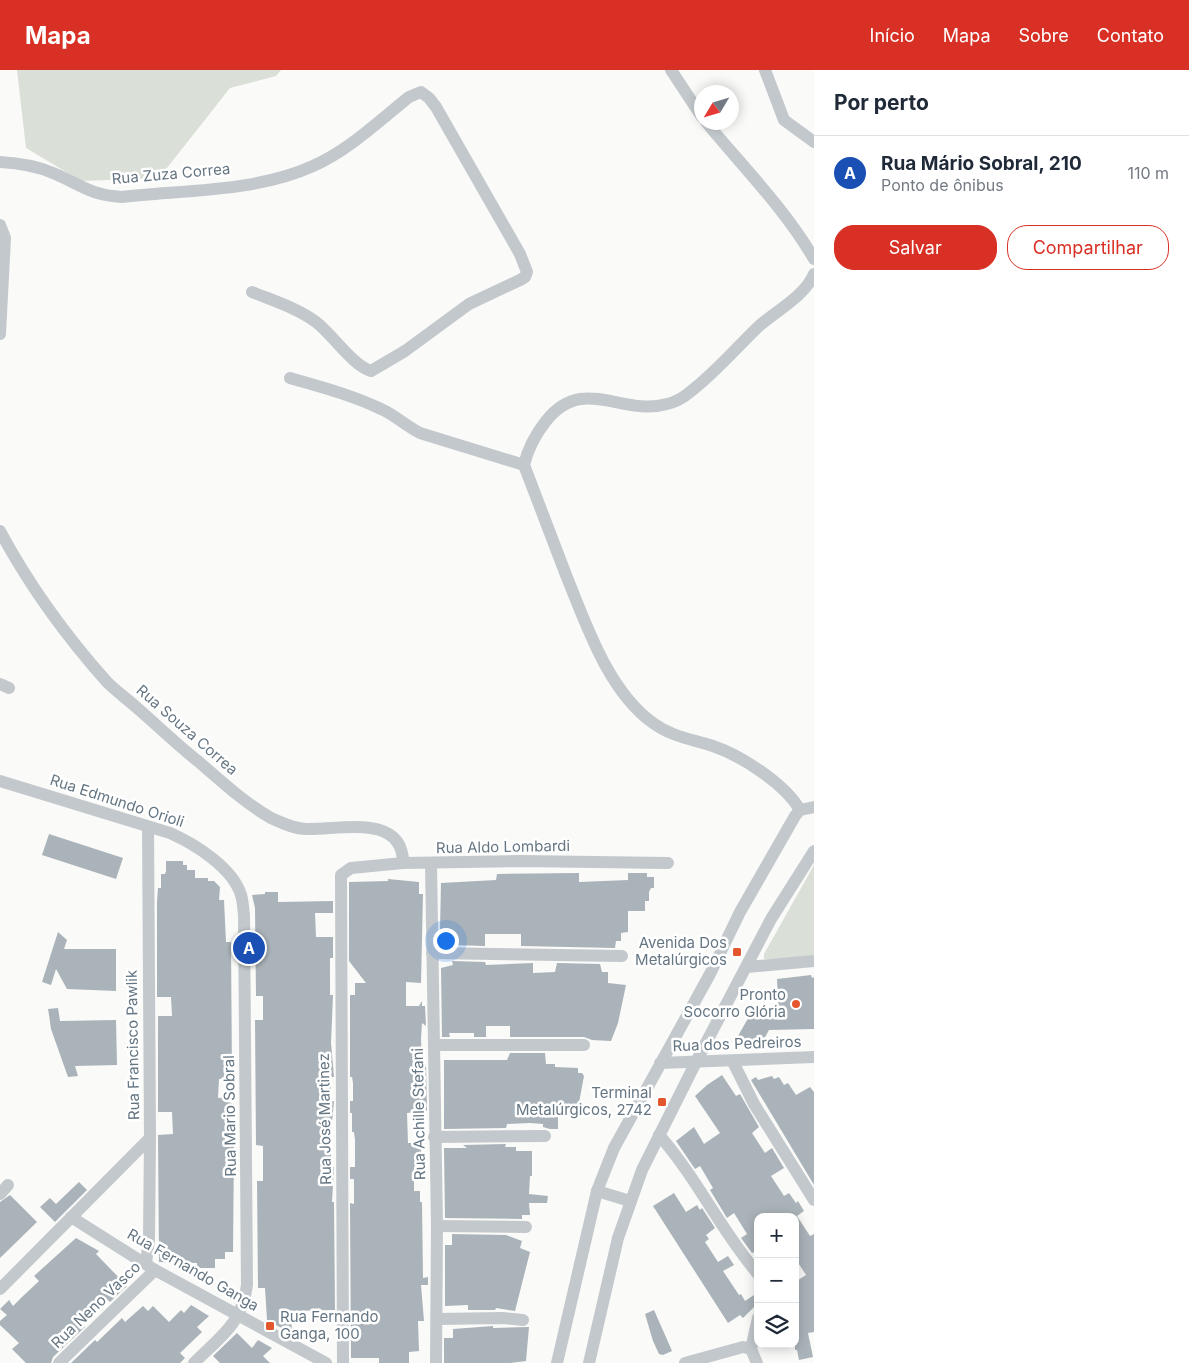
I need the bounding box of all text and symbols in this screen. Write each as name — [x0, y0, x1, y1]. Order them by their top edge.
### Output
text: Mapa — [25, 21, 91, 50]
text: Início — [870, 25, 915, 46]
text: Mapa — [943, 25, 990, 46]
text: Sobre — [1018, 25, 1069, 46]
text: Contato — [1097, 25, 1164, 46]
north arrow — [694, 85, 739, 130]
text: Por perto — [834, 90, 929, 115]
text: Rua Mário Sobral, 210 — [881, 152, 1082, 175]
street label: Rua Zuza Correa — [111, 159, 231, 188]
text: A — [844, 163, 856, 183]
text: 110 m — [1127, 163, 1169, 183]
text: Ponto de ônibus — [881, 175, 1004, 195]
button: Salvar — [834, 225, 997, 270]
button: Compartilhar — [1007, 225, 1169, 270]
street label: Rua Souza Correa — [133, 680, 242, 779]
street label: Rua Edmundo Orioli — [48, 770, 187, 831]
street label: Rua Aldo Lombardi — [436, 836, 570, 857]
your location — [433, 928, 459, 954]
pin: A — [233, 929, 265, 967]
place label: Avenida Dos Metalúrgicos — [635, 933, 727, 969]
marker: Avenida Dos Metalúrgicos — [731, 946, 743, 958]
street label: Rua Francisco Pawlik — [122, 969, 143, 1120]
place label: Pronto Socorro Glória — [684, 985, 786, 1021]
marker: Pronto Socorro Glória — [790, 998, 802, 1010]
street label: Rua dos Pedreiros — [672, 1032, 802, 1055]
street label: Rua Achille Stefani — [408, 1048, 429, 1180]
street label: Rua José Martinez — [314, 1053, 335, 1185]
street label: Rua Mario Sobral — [219, 1055, 240, 1177]
place label: Terminal Metalúrgicos, 2742 — [516, 1083, 652, 1119]
marker: Terminal Metalúrgicos, 2742 — [656, 1096, 668, 1108]
map controls — [754, 1213, 799, 1348]
button: + — [754, 1213, 799, 1258]
street label: Rua Fernando Ganga — [124, 1224, 262, 1315]
street label: Rua Neno Vasco — [47, 1257, 144, 1352]
button: − — [754, 1258, 799, 1303]
button: layers — [754, 1303, 799, 1348]
place label: Rua Fernando Ganga, 100 — [280, 1307, 378, 1343]
marker: Rua Fernando Ganga, 100 — [264, 1320, 276, 1332]

